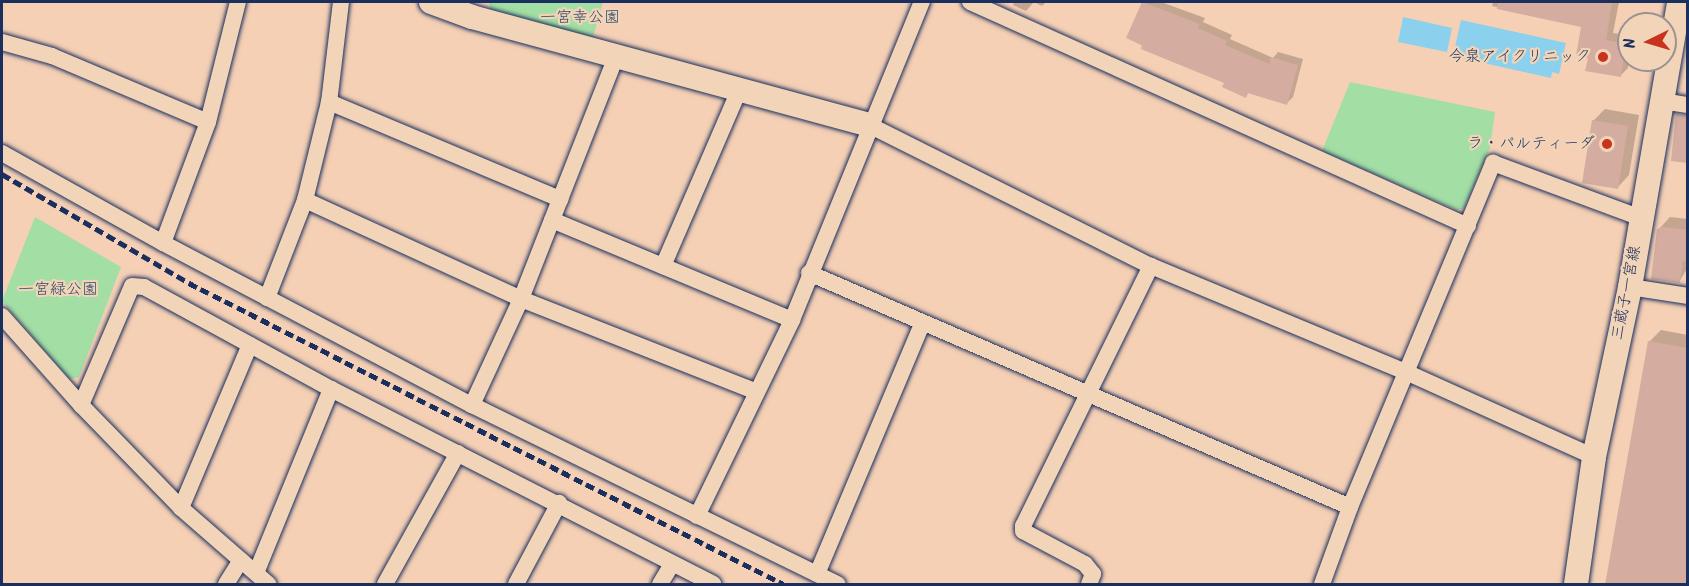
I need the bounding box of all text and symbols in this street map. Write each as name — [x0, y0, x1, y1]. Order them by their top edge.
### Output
park label: 一宮幸公園 — [540, 8, 620, 28]
north arrow — [1617, 12, 1677, 72]
text: N — [1618, 37, 1643, 50]
place label: 今泉アイクリニック — [1447, 47, 1591, 67]
marker: 今泉アイクリニック — [1596, 50, 1610, 64]
place label: ラ・パルティーダ — [1467, 134, 1595, 154]
marker: ラ・パルティーダ — [1600, 137, 1614, 151]
street label: 三蔵子一宮線 — [1608, 244, 1646, 342]
park label: 一宮緑公園 — [18, 280, 98, 300]

